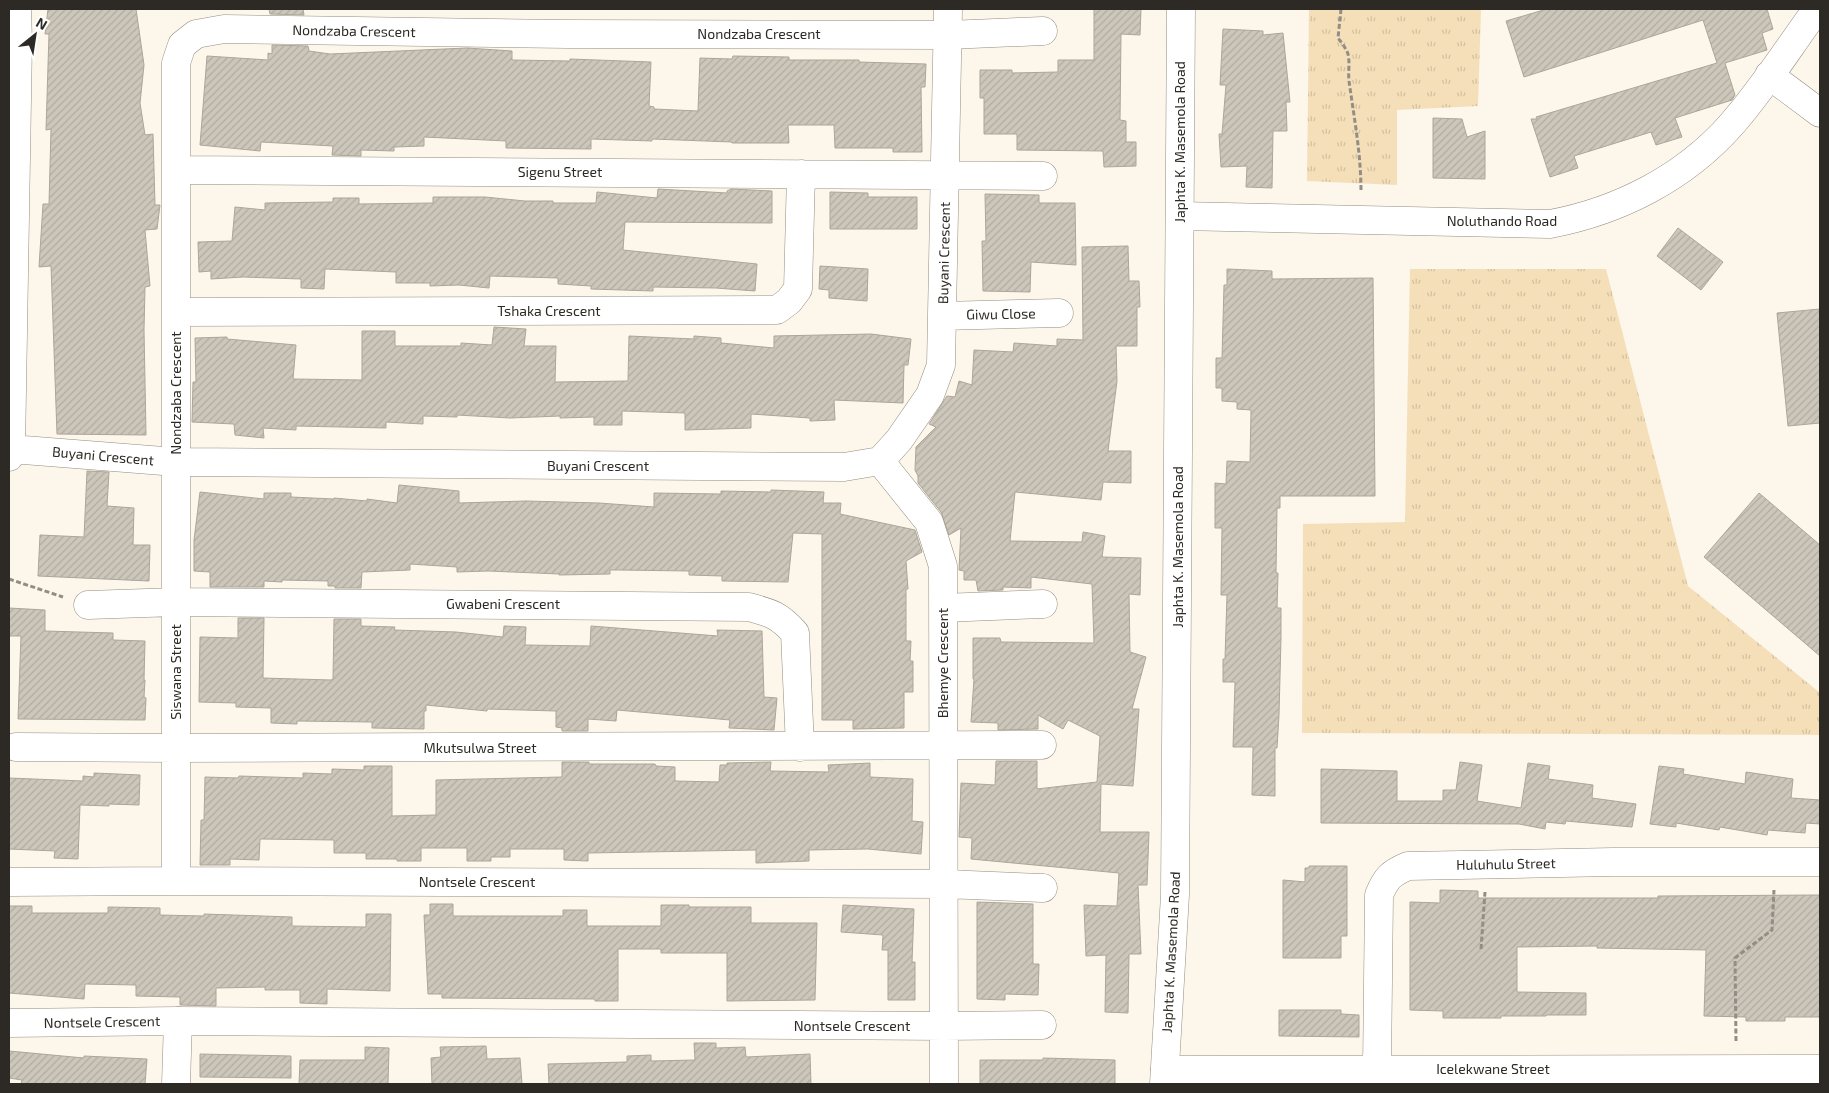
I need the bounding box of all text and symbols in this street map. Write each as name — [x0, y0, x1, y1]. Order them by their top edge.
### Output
north arrow — [10, 10, 60, 60]
text: N — [33, 13, 50, 33]
street label: Nondzaba Crescent — [292, 21, 416, 40]
street label: Nondzaba Crescent — [697, 25, 821, 42]
street label: Japhta K. Masemola Road — [1171, 61, 1188, 223]
street label: Sigenu Street — [518, 163, 602, 180]
street label: Buyani Crescent — [934, 202, 953, 304]
street label: Noluthando Road — [1447, 212, 1557, 229]
street label: Tshaka Crescent — [497, 302, 601, 319]
street label: Giwu Close — [966, 304, 1036, 323]
street label: Nondzaba Crescent — [167, 331, 184, 455]
street label: Buyani Crescent — [51, 443, 155, 468]
street label: Buyani Crescent — [547, 457, 649, 474]
street label: Japhta K. Masemola Road — [1169, 466, 1186, 628]
street label: Gwabeni Crescent — [446, 595, 560, 612]
street label: Bhemye Crescent — [934, 608, 951, 718]
street label: Siswana Street — [167, 624, 184, 720]
street label: Mkutsulwa Street — [424, 739, 536, 756]
street label: Huluhulu Street — [1456, 854, 1556, 873]
street label: Japhta K. Masemola Road — [1158, 871, 1183, 1033]
street label: Nontsele Crescent — [419, 873, 535, 890]
street label: Nontsele Crescent — [44, 1012, 160, 1031]
street label: Nontsele Crescent — [794, 1017, 910, 1034]
street label: Icelekwane Street — [1436, 1060, 1550, 1077]

